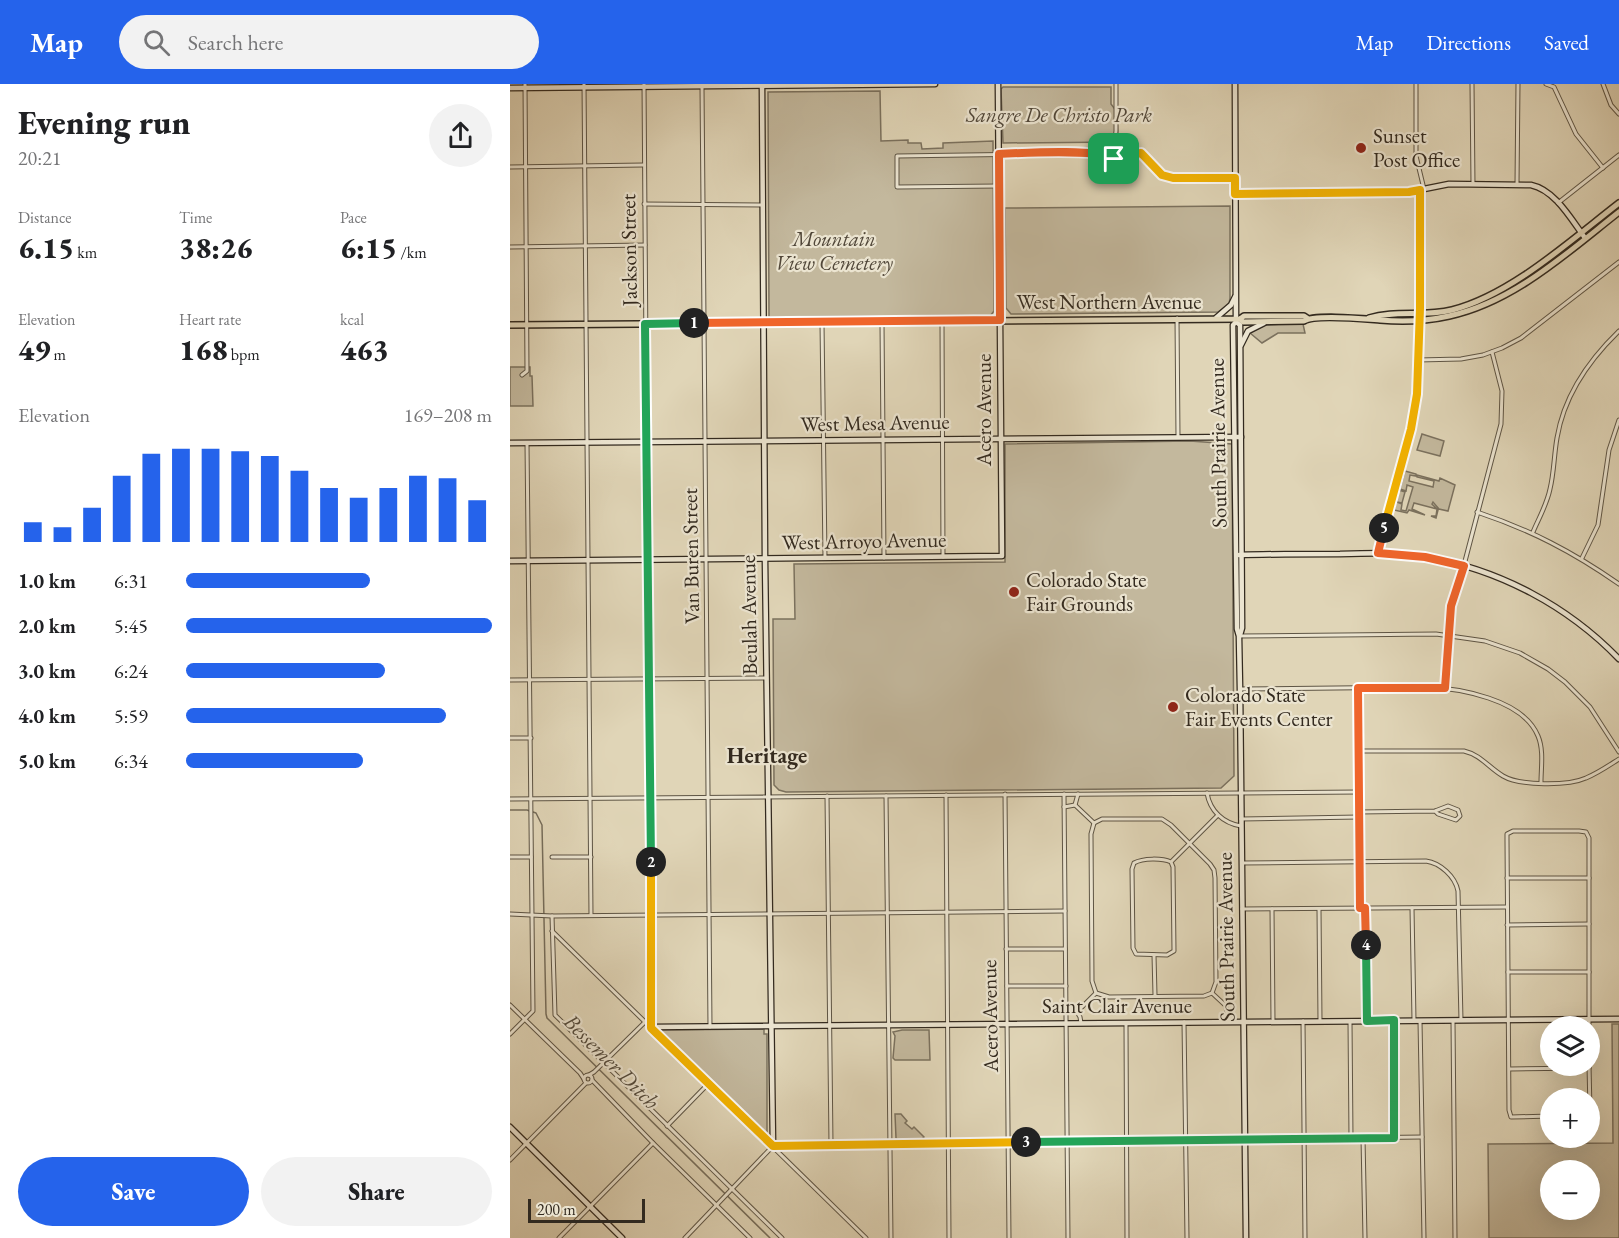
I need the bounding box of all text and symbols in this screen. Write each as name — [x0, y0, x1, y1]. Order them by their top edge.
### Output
search box — [119, 15, 539, 69]
text: Map — [30, 24, 83, 60]
icon: search — [140, 26, 173, 59]
text: Search here — [188, 28, 283, 57]
text: Map — [1356, 29, 1393, 56]
text: Directions — [1426, 29, 1511, 56]
text: Saved — [1544, 29, 1589, 56]
text: Evening run — [18, 101, 190, 144]
park label: Sangre De Christo Park — [965, 101, 1152, 128]
button: share — [429, 104, 492, 167]
place label: Sunset Post Office — [1373, 122, 1460, 173]
pin — [1088, 133, 1139, 184]
marker: Sunset Post Office — [1354, 141, 1368, 155]
icon: arrive — [1097, 142, 1130, 175]
text: 20:21 — [18, 145, 61, 171]
street label: Jackson Street — [614, 193, 643, 309]
text: Distance — [18, 207, 71, 228]
text: Time — [179, 207, 212, 228]
text: Pace — [340, 207, 367, 228]
park label: Mountain View Cemetery — [775, 225, 893, 276]
text: 6.15 — [18, 228, 74, 267]
text: 38:26 — [179, 228, 252, 267]
text: 6:15 — [340, 228, 397, 267]
text: km — [74, 242, 97, 263]
text: /km — [397, 242, 427, 263]
street label: West Northern Avenue — [1016, 288, 1202, 315]
pin: 1 — [679, 308, 709, 338]
text: Elevation — [18, 309, 76, 330]
text: Heart rate — [179, 309, 241, 330]
text: kcal — [340, 309, 364, 330]
text: 1 — [690, 312, 698, 333]
text: 49 — [18, 330, 50, 369]
text: 168 — [179, 330, 228, 369]
text: 463 — [340, 330, 389, 369]
text: m — [50, 344, 66, 365]
text: bpm — [228, 344, 260, 365]
street label: Acero Avenue — [970, 354, 997, 467]
street label: South Prairie Avenue — [1203, 358, 1232, 528]
text: Elevation — [18, 402, 90, 428]
text: 169–208 m — [404, 402, 492, 428]
street label: West Mesa Avenue — [800, 408, 950, 437]
street label: Van Buren Street — [676, 488, 705, 624]
pin: 5 — [1369, 513, 1399, 543]
text: 5 — [1380, 517, 1388, 538]
street label: West Arroyo Avenue — [781, 526, 947, 555]
street label: Beulah Avenue — [734, 555, 763, 675]
place label: Colorado State Fair Grounds — [1026, 566, 1147, 617]
text: 1.0 km — [18, 568, 76, 594]
text: 6:31 — [114, 568, 148, 594]
marker: Colorado State Fair Grounds — [1007, 585, 1021, 599]
text: 2.0 km — [18, 613, 76, 639]
text: 5:45 — [114, 613, 148, 639]
text: 3.0 km — [18, 658, 76, 684]
text: 6:24 — [114, 658, 148, 684]
place label: Colorado State Fair Events Center — [1185, 681, 1333, 732]
marker: Colorado State Fair Events Center — [1166, 700, 1180, 714]
text: 4.0 km — [18, 703, 76, 729]
text: 5:59 — [114, 703, 148, 729]
district label: Heritage — [727, 741, 807, 770]
text: 5.0 km — [18, 748, 76, 774]
text: 6:34 — [114, 748, 148, 774]
pin: 2 — [636, 847, 666, 877]
text: 2 — [647, 851, 655, 872]
street label: South Prairie Avenue — [1211, 852, 1240, 1022]
pin: 4 — [1351, 930, 1381, 960]
text: 4 — [1362, 934, 1370, 955]
street label: Acero Avenue — [975, 959, 1004, 1074]
street label: Saint Clair Avenue — [1042, 992, 1192, 1019]
water label: Bessemer Ditch — [557, 1007, 666, 1116]
map controls — [1540, 1016, 1600, 1220]
button: layers — [1540, 1016, 1600, 1076]
button: + — [1540, 1088, 1600, 1148]
pin: 3 — [1011, 1127, 1041, 1157]
text: 3 — [1022, 1131, 1030, 1152]
button: Save — [18, 1157, 249, 1226]
button: Share — [261, 1157, 492, 1226]
button: − — [1540, 1160, 1600, 1220]
scale bar — [528, 1196, 645, 1224]
text: 200 m — [537, 1199, 576, 1220]

